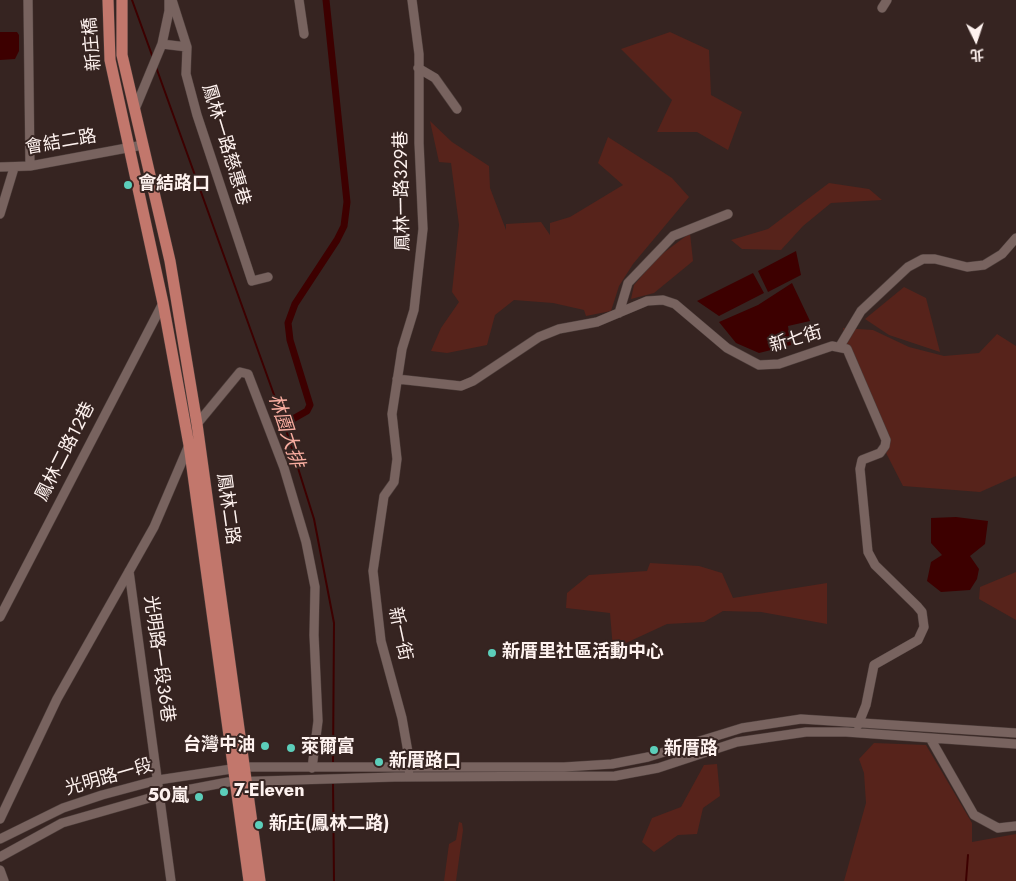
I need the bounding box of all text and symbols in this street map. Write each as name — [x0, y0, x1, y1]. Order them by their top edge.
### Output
north arrow — [951, 15, 1001, 65]
street label: 新庄橋 — [80, 16, 106, 72]
text: 北 — [969, 44, 985, 65]
street label: 鳳林一路慈惠巷 — [196, 82, 254, 208]
street label: 會結二路 — [24, 126, 98, 160]
street label: 鳳林一路329巷 — [391, 131, 415, 251]
place label: 會結路口 — [138, 174, 210, 196]
marker: 會結路口 — [122, 179, 134, 191]
street label: 新七街 — [767, 322, 825, 358]
water label: 林園大排 — [262, 391, 308, 471]
street label: 鳳林二路12巷 — [32, 399, 100, 505]
street label: 鳳林二路 — [211, 472, 243, 546]
street label: 光明路一段36巷 — [138, 594, 178, 724]
street label: 新一街 — [383, 605, 415, 663]
place label: 新厝里社區活動中心 — [502, 642, 664, 664]
marker: 新厝里社區活動中心 — [486, 647, 498, 659]
place label: 台灣中油 — [183, 735, 255, 757]
place label: 萊爾富 — [301, 737, 355, 759]
place label: 新厝路 — [664, 739, 718, 761]
marker: 台灣中油 — [259, 740, 271, 752]
marker: 萊爾富 — [285, 742, 297, 754]
marker: 新厝路 — [648, 744, 660, 756]
place label: 新厝路口 — [389, 751, 461, 773]
street label: 光明路一段 — [63, 755, 155, 801]
marker: 新厝路口 — [373, 756, 385, 768]
place label: 7-Eleven — [234, 781, 304, 803]
place label: 50嵐 — [147, 786, 189, 808]
marker: 7-Eleven — [218, 786, 230, 798]
marker: 50嵐 — [193, 791, 205, 803]
place label: 新庄(鳳林二路) — [269, 814, 389, 836]
marker: 新庄(鳳林二路) — [253, 819, 265, 831]

